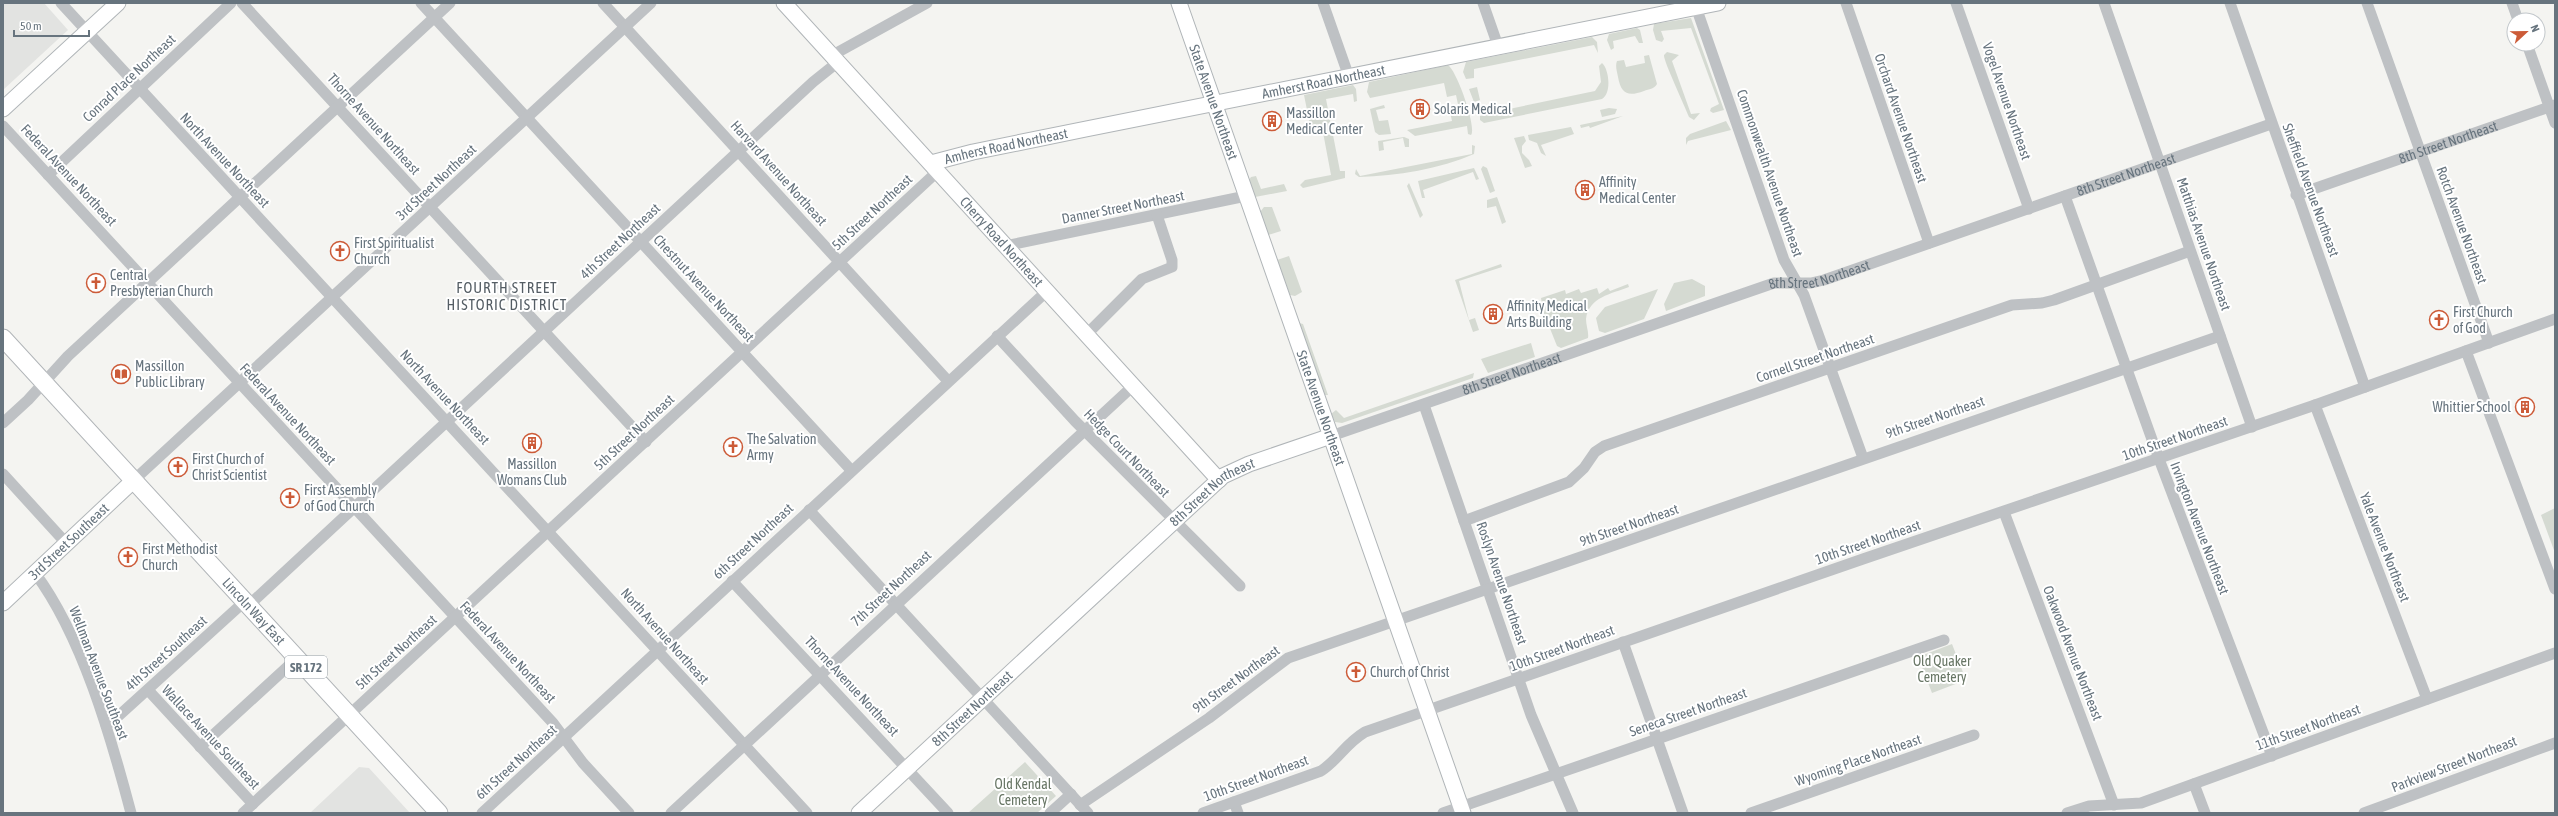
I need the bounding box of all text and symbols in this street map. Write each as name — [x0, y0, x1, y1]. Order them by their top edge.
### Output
scale bar — [14, 12, 89, 38]
north arrow — [2506, 12, 2546, 52]
text: 50 m — [20, 19, 42, 33]
text: N — [2528, 23, 2542, 34]
street label: Conrad Place Northeast — [79, 31, 179, 125]
street label: Vogel Avenue Northeast — [1979, 40, 2035, 162]
street label: State Avenue Northeast — [1186, 42, 1241, 162]
street label: Orchard Avenue Northeast — [1871, 51, 1931, 185]
street label: Amherst Road Northeast — [1261, 62, 1387, 102]
street label: Thorne Avenue Northeast — [324, 70, 424, 178]
street label: Commonwealth Avenue Northeast — [1734, 87, 1806, 259]
building icon: Solaris Medical — [1409, 98, 1431, 120]
place label: Solaris Medical — [1434, 101, 1512, 117]
place label: Massillon Medical Center — [1286, 105, 1364, 137]
street label: North Avenue Northeast — [177, 109, 273, 211]
building icon: Massillon Medical Center — [1261, 110, 1283, 132]
street label: Harvard Avenue Northeast — [728, 117, 830, 229]
street label: 8th Street Northeast — [2397, 118, 2500, 167]
street label: Federal Avenue Northeast — [18, 121, 120, 229]
street label: Sheffield Avenue Northeast — [2279, 121, 2343, 259]
street label: Amherst Road Northeast — [943, 125, 1069, 167]
street label: 3rd Street Northeast — [393, 141, 479, 223]
street label: 8th Street Northeast — [2075, 150, 2178, 199]
street label: Rotch Avenue Northeast — [2433, 164, 2491, 286]
street label: 5th Street Northeast — [829, 171, 915, 253]
place label: Affinity Medical Center — [1599, 174, 1677, 206]
street label: Matthias Avenue Northeast — [2174, 175, 2234, 313]
building icon: Affinity Medical Center — [1574, 179, 1596, 201]
street label: Danner Street Northeast — [1060, 187, 1186, 227]
street label: Cherry Road Northeast — [957, 194, 1047, 290]
street label: 4th Street Northeast — [577, 200, 663, 282]
street label: Chestnut Avenue Northeast — [650, 231, 758, 345]
place label: First Spiritualist Church — [354, 235, 434, 267]
church icon: First Spiritualist Church — [329, 240, 351, 262]
street label: 8th Street Northeast — [1766, 257, 1872, 292]
place label: Central Presbyterian Church — [110, 267, 213, 299]
church icon: Central Presbyterian Church — [85, 272, 107, 294]
district label: FOURTH STREET HISTORIC DISTRICT — [447, 279, 567, 313]
place label: Affinity Medical Arts Building — [1507, 298, 1588, 330]
building icon: Affinity Medical Arts Building — [1482, 303, 1504, 325]
place label: First Church of God — [2453, 304, 2513, 336]
church icon: First Church of God — [2428, 309, 2450, 331]
street label: Cornell Street Northeast — [1754, 330, 1876, 386]
street label: North Avenue Northeast — [397, 346, 493, 448]
street label: State Avenue Northeast — [1293, 348, 1348, 468]
street label: 8th Street Northeast — [1460, 349, 1563, 398]
place label: Massillon Public Library — [135, 358, 205, 390]
street label: Federal Avenue Northeast — [237, 360, 339, 468]
library icon: Massillon Public Library — [110, 363, 132, 385]
street label: 5th Street Northeast — [591, 391, 677, 473]
street label: 9th Street Northeast — [1883, 393, 1987, 441]
building icon: Whittier School — [2514, 396, 2536, 418]
place label: Whittier School — [2432, 399, 2511, 415]
street label: Hedge Court Northeast — [1081, 406, 1173, 500]
street label: 10th Street Northeast — [2120, 413, 2230, 463]
place label: The Salvation Army — [747, 431, 817, 463]
building icon: Massillon Womans Club — [521, 432, 543, 454]
church icon: The Salvation Army — [722, 436, 744, 458]
place label: First Church of Christ Scientist — [192, 451, 267, 483]
street label: 8th Street Northeast — [1166, 455, 1256, 529]
church icon: First Church of Christ Scientist — [167, 456, 189, 478]
place label: Massillon Womans Club — [497, 456, 567, 488]
street label: Irvington Avenue Northeast — [2167, 459, 2233, 597]
place label: First Assembly of God Church — [304, 482, 377, 514]
church icon: First Assembly of God Church — [279, 487, 301, 509]
street label: Yale Avenue Northeast — [2357, 490, 2413, 604]
street label: 3rd Street Southeast — [25, 500, 112, 583]
street label: 6th Street Northeast — [710, 500, 796, 582]
street label: 9th Street Northeast — [1577, 501, 1681, 549]
street label: 10th Street Northeast — [1813, 517, 1923, 567]
street label: Roslyn Avenue Northeast — [1473, 520, 1531, 646]
place label: First Methodist Church — [142, 541, 218, 573]
church icon: First Methodist Church — [117, 546, 139, 568]
street label: 7th Street Northeast — [848, 547, 934, 629]
street label: Lincoln Way East — [219, 575, 289, 648]
street label: Oakwood Avenue Northeast — [2040, 583, 2106, 723]
street label: North Avenue Northeast — [618, 585, 712, 687]
street label: Federal Avenue Northeast — [457, 598, 559, 706]
street label: Wellman Avenue Southeast — [66, 604, 132, 742]
street label: 5th Street Northeast — [352, 611, 440, 693]
street label: 4th Street Southeast — [122, 612, 210, 694]
street label: 10th Street Northeast — [1508, 622, 1616, 674]
street label: Thorne Avenue Northeast — [802, 633, 902, 739]
street label: 9th Street Northeast — [1189, 642, 1283, 716]
park label: Old Quaker Cemetery — [1913, 653, 1972, 685]
road number: SR 172 — [285, 656, 327, 678]
church icon: Church of Christ — [1345, 661, 1367, 683]
place label: Church of Christ — [1370, 664, 1450, 680]
street label: 8th Street Northeast — [929, 667, 1015, 749]
street label: Wallace Avenue Southeast — [159, 682, 263, 792]
street label: Seneca Street Northeast — [1627, 684, 1749, 740]
street label: 11th Street Northeast — [2254, 701, 2362, 753]
street label: 6th Street Northeast — [472, 721, 560, 803]
street label: Wyoming Place Northeast — [1793, 731, 1923, 789]
street label: Parkview Street Northeast — [2389, 733, 2519, 795]
street label: 10th Street Northeast — [1202, 752, 1310, 804]
park label: Old Kendal Cemetery — [995, 776, 1052, 808]

